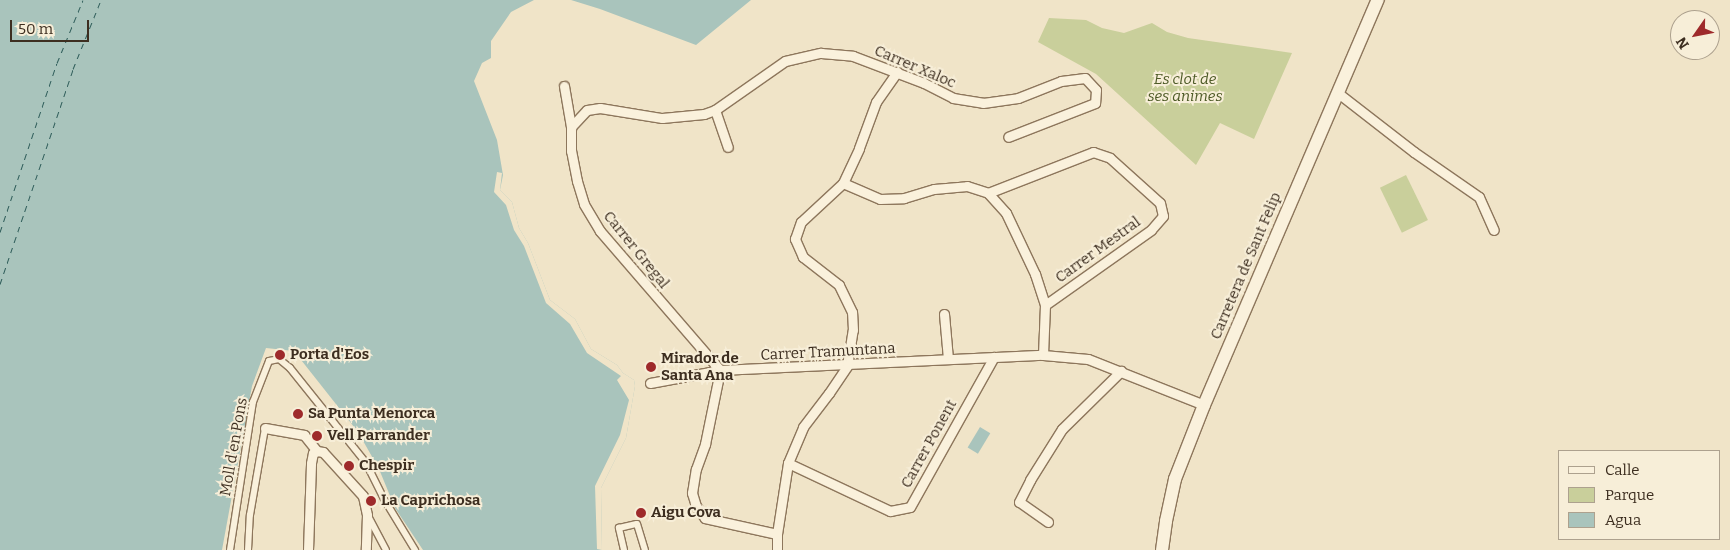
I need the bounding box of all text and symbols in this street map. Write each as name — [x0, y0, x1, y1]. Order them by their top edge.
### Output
scale bar — [12, 10, 91, 42]
north arrow — [1670, 10, 1720, 60]
text: 50 m — [18, 20, 53, 38]
text: N — [1673, 34, 1693, 52]
street label: Carrer Xaloc — [872, 42, 958, 92]
park label: Es clot de ses animes — [1147, 70, 1223, 105]
street label: Carretera de Sant Felip — [1207, 190, 1285, 342]
street label: Carrer Gregal — [599, 208, 673, 292]
street label: Carrer Mestral — [1052, 213, 1144, 287]
street label: Carrer Tramuntana — [760, 339, 896, 365]
place label: Porta d'Eos — [290, 346, 369, 364]
marker: Porta d'Eos — [274, 349, 286, 361]
place label: Mirador de Santa Ana — [661, 349, 739, 384]
marker: Mirador de Santa Ana — [645, 361, 657, 373]
street label: Moll d'en Pons — [216, 396, 252, 498]
street label: Carrer Ponent — [897, 397, 961, 491]
place label: Sa Punta Menorca — [308, 405, 435, 423]
marker: Sa Punta Menorca — [292, 408, 304, 420]
place label: Vell Parrander — [327, 427, 430, 445]
marker: Vell Parrander — [311, 430, 323, 442]
legend — [1558, 450, 1720, 540]
place label: Chespir — [359, 457, 414, 475]
marker: Chespir — [343, 460, 355, 472]
text: Calle — [1605, 461, 1639, 479]
text: Parque — [1605, 486, 1654, 504]
place label: La Caprichosa — [381, 492, 480, 510]
marker: La Caprichosa — [365, 495, 377, 507]
place label: Aigu Cova — [651, 504, 721, 522]
marker: Aigu Cova — [635, 507, 647, 519]
text: Agua — [1605, 511, 1641, 529]

